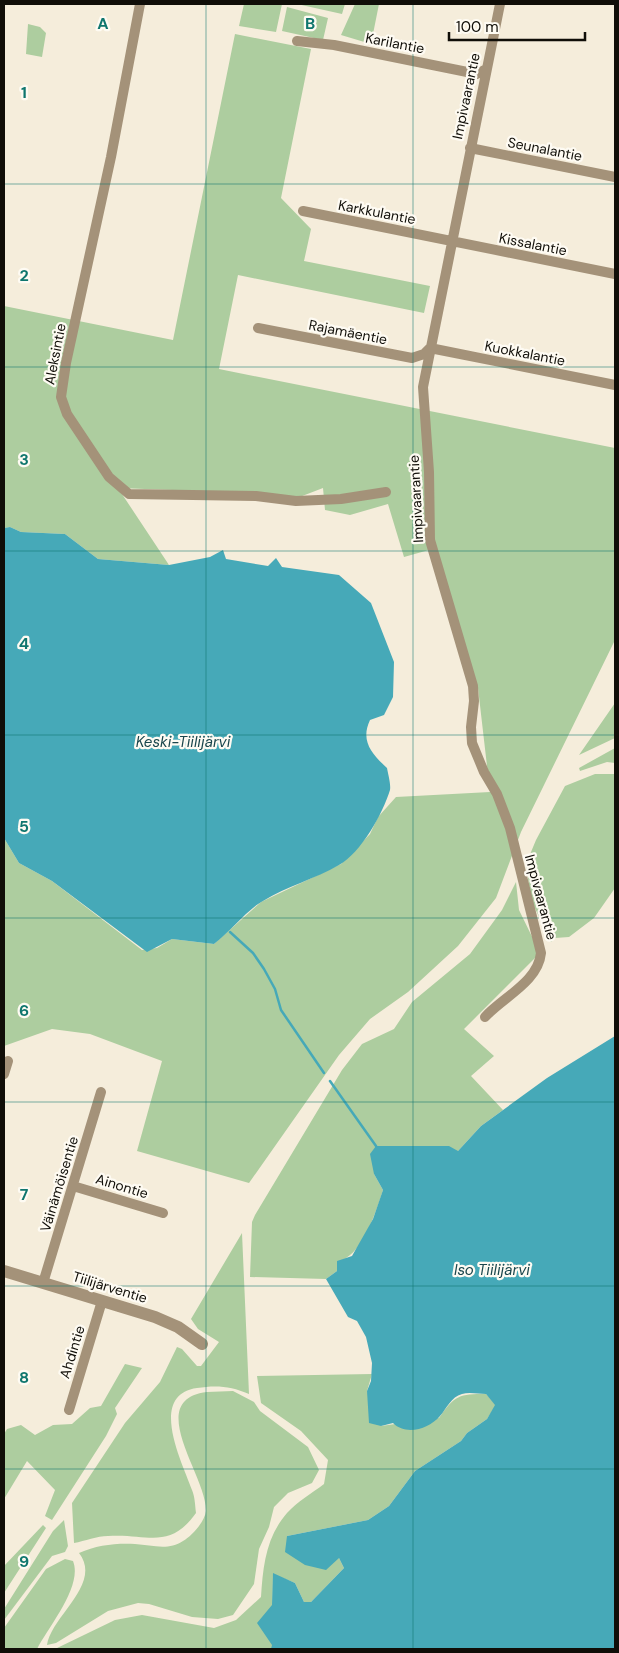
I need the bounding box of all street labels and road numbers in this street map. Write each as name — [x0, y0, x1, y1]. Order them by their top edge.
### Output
street label: Karilantie — [364, 28, 426, 58]
street label: Impivaarantie — [448, 51, 484, 141]
street label: Seunalantie — [506, 133, 584, 165]
street label: Karkkulantie — [337, 196, 417, 228]
street label: Kissalantie — [498, 229, 569, 259]
street label: Rajamäentie — [307, 316, 389, 348]
street label: Aleksintie — [40, 322, 70, 386]
street label: Kuokkalantie — [483, 336, 567, 370]
street label: Impivaarantie — [405, 455, 427, 543]
street label: Impivaarantie — [521, 852, 561, 942]
street label: Väinämöisentie — [36, 1134, 82, 1234]
street label: Ainontie — [94, 1170, 150, 1202]
street label: Tiilijärventie — [71, 1267, 150, 1307]
street label: Ahdintie — [55, 1323, 89, 1381]

